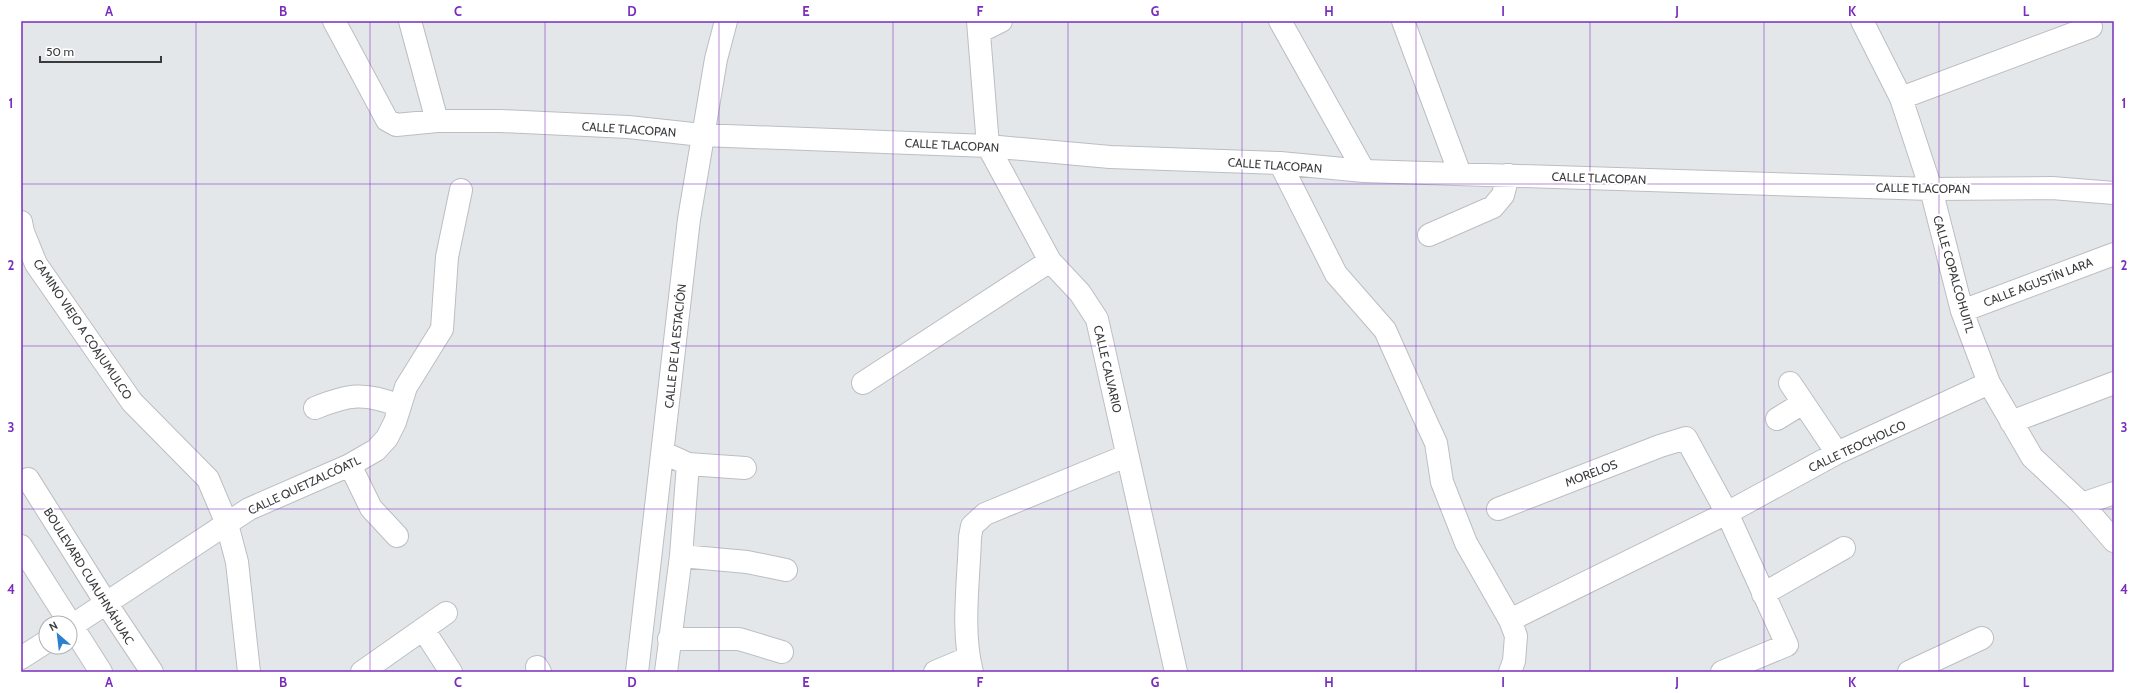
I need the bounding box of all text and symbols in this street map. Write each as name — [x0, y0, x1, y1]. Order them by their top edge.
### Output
text: A — [105, 3, 114, 19]
text: B — [279, 3, 287, 19]
text: C — [454, 3, 462, 19]
text: D — [627, 3, 637, 19]
text: E — [802, 3, 810, 19]
text: F — [977, 3, 984, 19]
text: G — [1151, 3, 1160, 19]
text: H — [1324, 3, 1334, 19]
text: I — [1501, 3, 1505, 19]
text: J — [1674, 3, 1679, 19]
text: K — [1848, 3, 1857, 19]
text: L — [2023, 3, 2030, 19]
scale bar — [40, 38, 161, 64]
text: 50 m — [46, 44, 74, 59]
text: 1 — [9, 95, 13, 111]
text: 1 — [2122, 95, 2126, 111]
street label: CALLE TLACOPAN — [581, 118, 677, 140]
street label: CALLE TLACOPAN — [904, 135, 1000, 155]
street label: CALLE TLACOPAN — [1227, 154, 1323, 176]
street label: CALLE TLACOPAN — [1552, 169, 1646, 187]
street label: CALLE TLACOPAN — [1876, 180, 1970, 196]
street label: CALLE COPALCOHUITL — [1930, 214, 1978, 334]
street label: CALLE AGUSTÍN LARA — [1981, 254, 2095, 310]
street label: CAMINO VIEJO A COAJUMULCO — [30, 256, 136, 402]
text: 2 — [8, 257, 15, 273]
text: 2 — [2121, 257, 2128, 273]
street label: CALLE DE LA ESTACIÓN — [661, 283, 689, 409]
street label: CALLE CALVARIO — [1091, 324, 1125, 414]
street label: CALLE TEOCHOLCO — [1806, 417, 1908, 475]
text: 3 — [7, 419, 15, 435]
text: 3 — [2120, 419, 2128, 435]
street label: CALLE QUETZALCÓATL — [245, 452, 363, 518]
street label: MORELOS — [1563, 456, 1619, 490]
street label: BOULEVARD CUAUHNÁHUAC — [41, 505, 137, 647]
text: 4 — [7, 581, 15, 597]
text: 4 — [2120, 581, 2128, 597]
north arrow — [38, 615, 78, 655]
text: A — [105, 674, 114, 690]
text: B — [279, 674, 287, 690]
text: C — [454, 674, 462, 690]
text: D — [627, 674, 637, 690]
text: E — [802, 674, 810, 690]
text: F — [977, 674, 984, 690]
text: G — [1151, 674, 1160, 690]
text: H — [1324, 674, 1334, 690]
text: I — [1501, 674, 1505, 690]
text: J — [1674, 674, 1679, 690]
text: K — [1848, 674, 1857, 690]
text: L — [2023, 674, 2030, 690]

